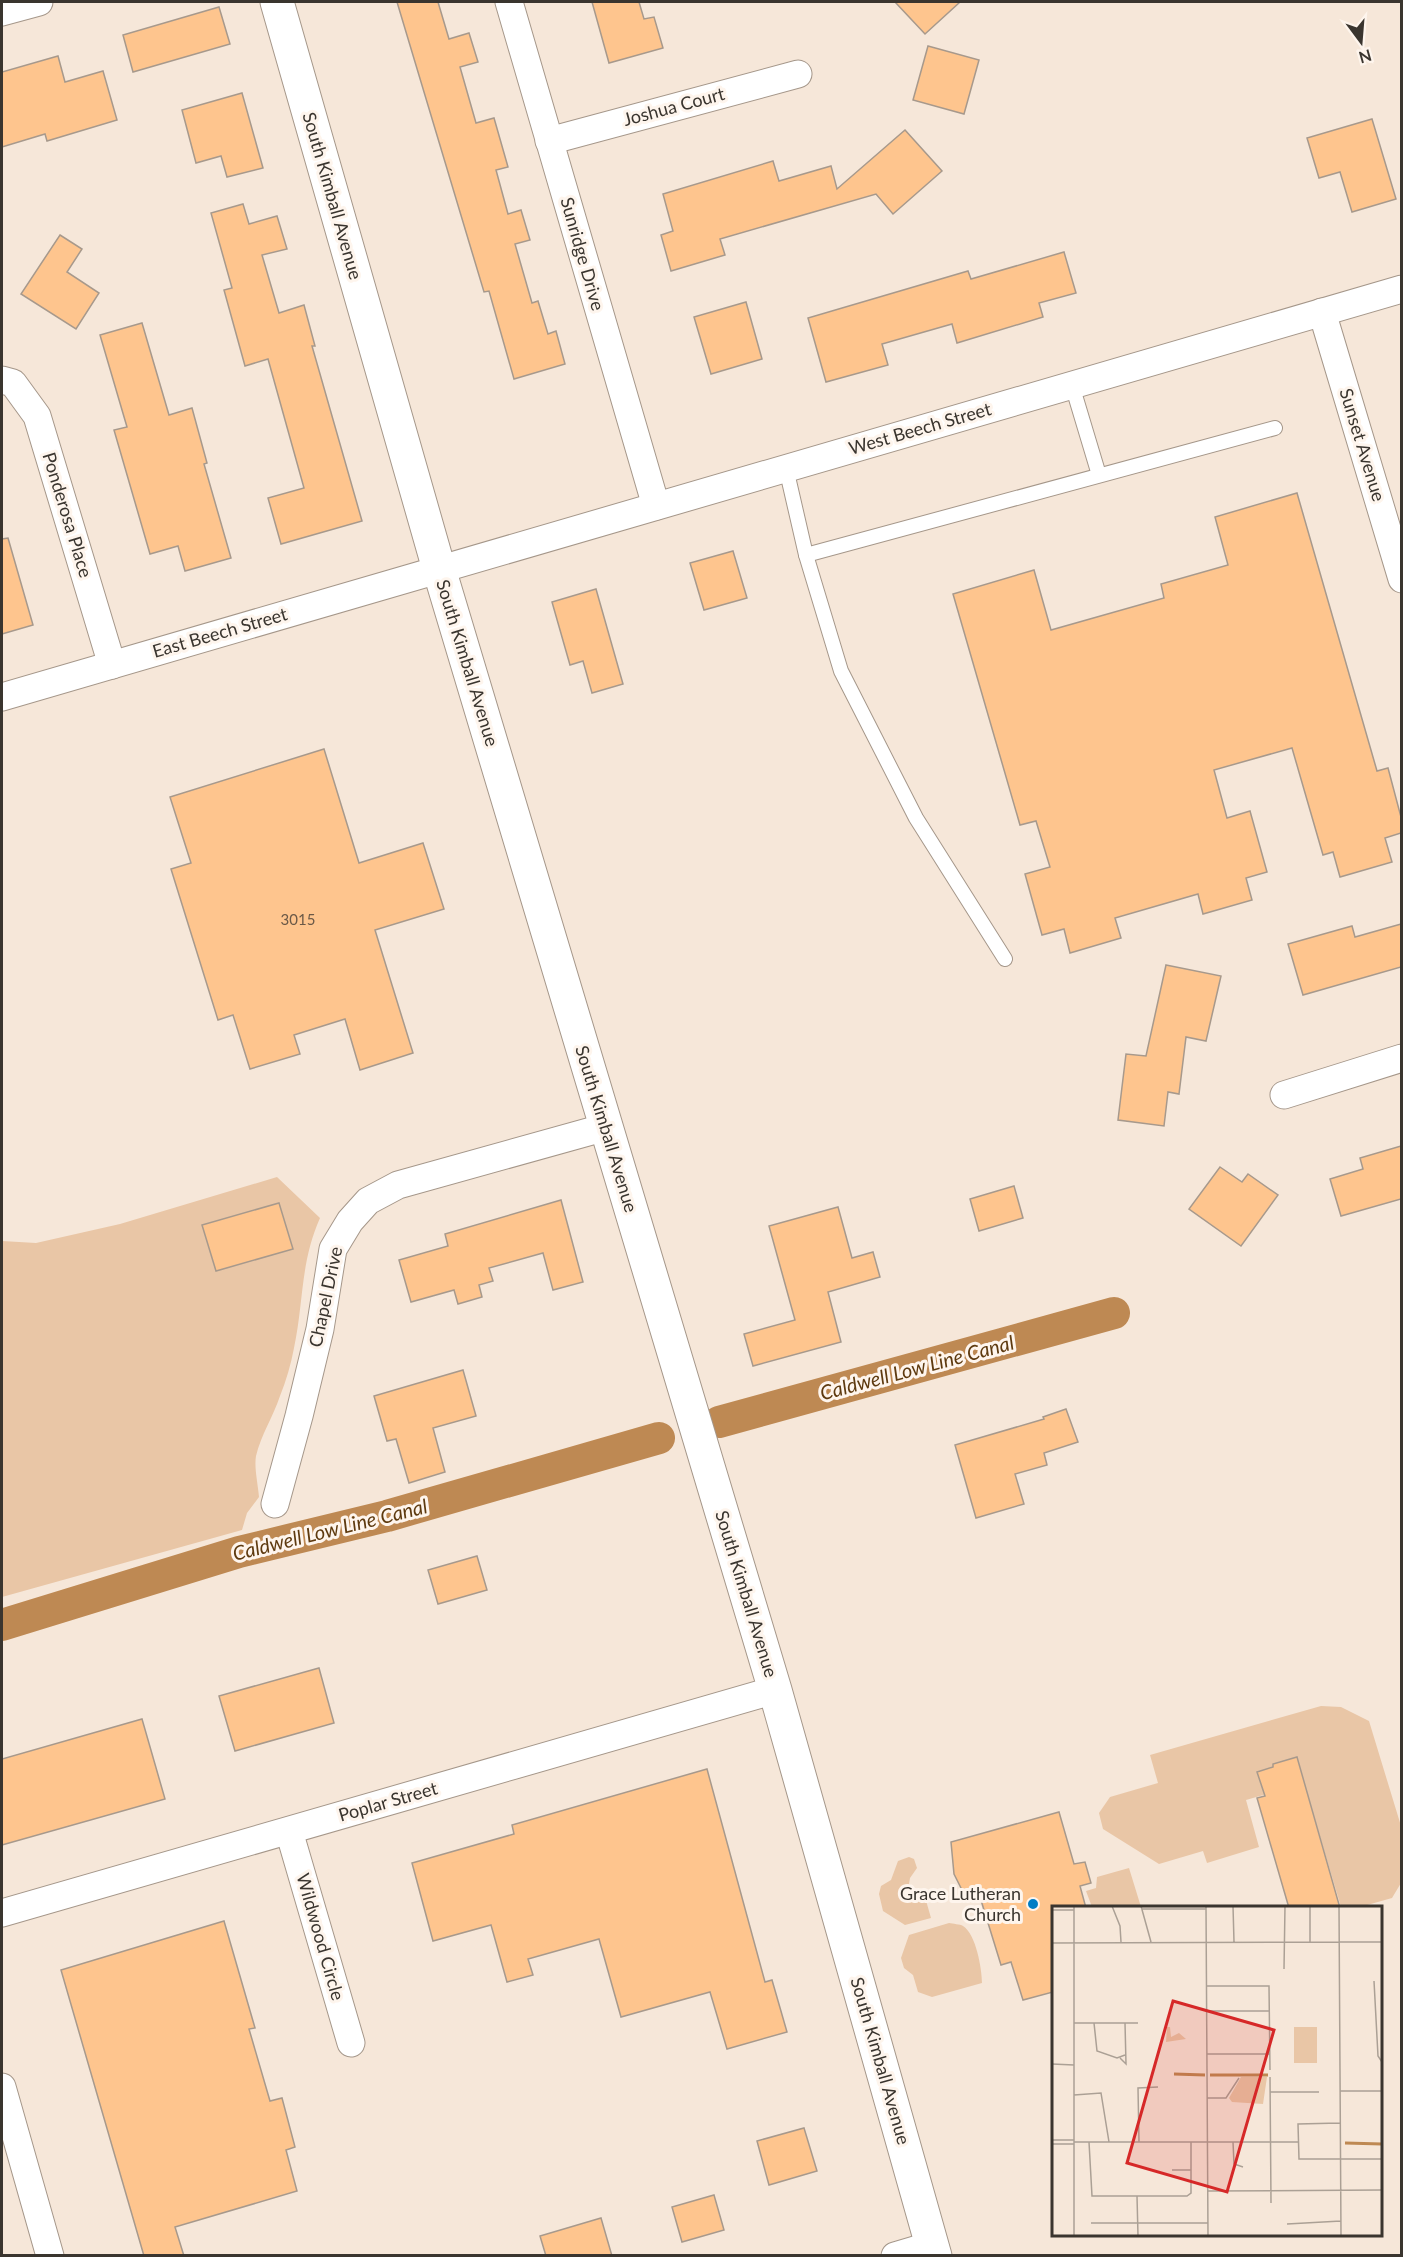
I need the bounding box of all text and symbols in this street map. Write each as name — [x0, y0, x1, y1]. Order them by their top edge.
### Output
north arrow — [1331, 12, 1391, 72]
text: N — [1357, 46, 1374, 68]
street label: Joshua Court — [621, 82, 727, 130]
street label: South Kimball Avenue — [299, 109, 367, 282]
street label: Sunridge Drive — [556, 195, 610, 313]
street label: Sunset Avenue — [1335, 386, 1391, 504]
street label: West Beech Street — [846, 397, 994, 459]
street label: Ponderosa Place — [38, 449, 97, 580]
street label: South Kimball Avenue — [432, 577, 504, 749]
street label: East Beech Street — [150, 602, 290, 662]
house number: 3015 — [281, 910, 315, 928]
street label: South Kimball Avenue — [571, 1043, 643, 1215]
street label: Chapel Drive — [304, 1244, 346, 1349]
water label: Caldwell Low Line Canal — [817, 1329, 1017, 1404]
water label: Caldwell Low Line Canal — [230, 1493, 430, 1565]
street label: South Kimball Avenue — [711, 1508, 783, 1680]
street label: Poplar Street — [336, 1776, 440, 1826]
street label: Wildwood Circle — [292, 1871, 350, 2003]
place label: Grace Lutheran Church — [900, 1882, 1021, 1925]
marker: Grace Lutheran Church — [1026, 1897, 1040, 1911]
inset map — [1052, 1906, 1382, 2236]
street label: South Kimball Avenue — [847, 1974, 915, 2147]

